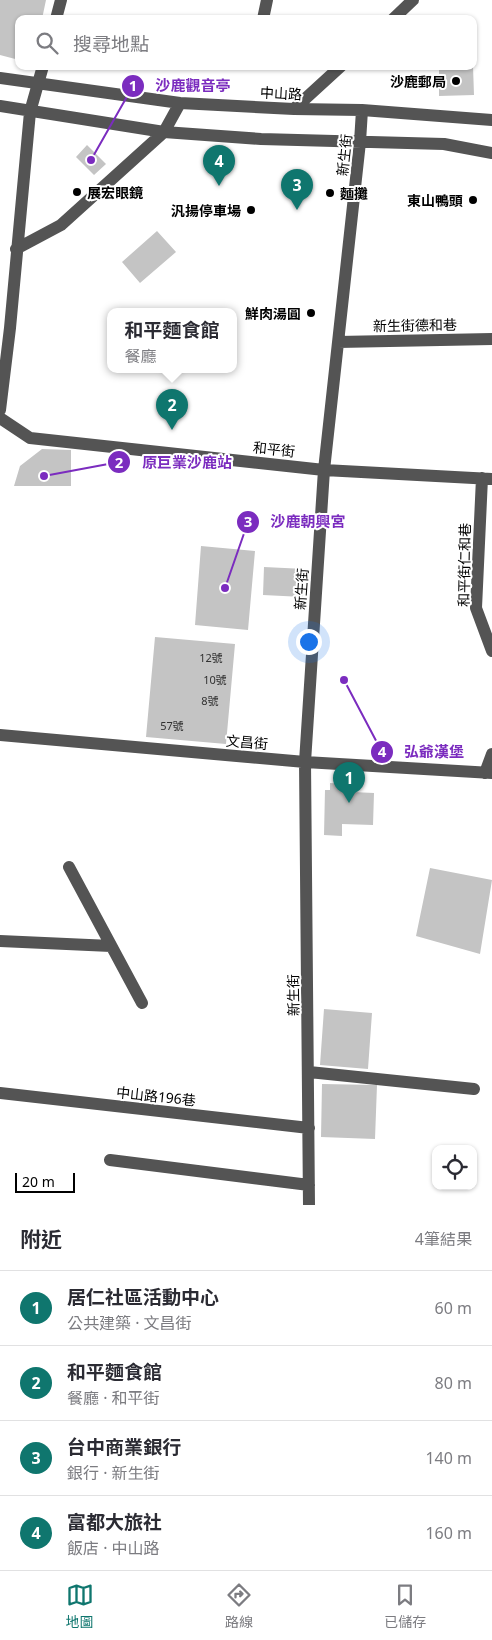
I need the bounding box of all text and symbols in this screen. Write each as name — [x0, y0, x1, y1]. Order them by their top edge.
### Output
search box — [15, 15, 477, 70]
icon: search — [33, 29, 61, 57]
text: 搜尋地點 — [73, 31, 149, 57]
callout: 沙鹿觀音亭 — [120, 71, 240, 101]
place label: 沙鹿郵局 — [390, 72, 446, 91]
text: 1 — [129, 75, 137, 95]
text: 沙鹿觀音亭 — [155, 75, 231, 95]
marker: 沙鹿郵局 — [450, 75, 462, 87]
street label: 中山路 — [260, 82, 302, 104]
street label: 新生街 — [332, 133, 356, 177]
pin: 4 — [203, 145, 235, 186]
pin: 3 — [281, 169, 313, 210]
place label: 展宏眼鏡 — [87, 183, 143, 202]
place label: 麵攤 — [340, 184, 368, 203]
marker: 展宏眼鏡 — [71, 186, 83, 198]
marker: 麵攤 — [324, 187, 336, 199]
place label: 東山鴨頭 — [407, 191, 463, 210]
marker: 東山鴨頭 — [467, 194, 479, 206]
place label: 汎揚停車場 — [171, 201, 241, 220]
marker: 汎揚停車場 — [245, 204, 257, 216]
place label: 鮮肉湯圓 — [245, 304, 301, 323]
marker: 鮮肉湯圓 — [305, 307, 317, 319]
popup — [107, 308, 237, 373]
street label: 新生街德和巷 — [373, 315, 457, 335]
text: 和平麵食館 — [124, 317, 220, 343]
text: 餐廳 — [124, 345, 157, 367]
pin: 2 — [156, 389, 188, 430]
street label: 和平街 — [252, 437, 296, 461]
callout: 原巨業沙鹿站 — [107, 447, 242, 477]
text: 2 — [115, 452, 124, 472]
text: 原巨業沙鹿站 — [142, 452, 232, 472]
callout: 沙鹿朝興宮 — [236, 507, 356, 537]
text: 3 — [244, 511, 252, 531]
text: 沙鹿朝興宮 — [270, 511, 346, 531]
street label: 和平街仁和巷 — [454, 523, 474, 607]
street label: 新生街 — [290, 567, 312, 611]
your location — [296, 629, 322, 655]
house number: 12號 — [199, 650, 223, 665]
house number: 10號 — [203, 672, 227, 687]
house number: 8號 — [201, 693, 219, 708]
house number: 57號 — [160, 718, 184, 733]
street label: 文昌街 — [225, 731, 269, 753]
callout: 弘爺漢堡 — [369, 737, 474, 767]
text: 4 — [378, 741, 387, 761]
text: 弘爺漢堡 — [404, 741, 464, 761]
pin: 1 — [333, 762, 365, 803]
street label: 新生街 — [283, 974, 303, 1016]
street label: 中山路196巷 — [115, 1082, 197, 1110]
map controls — [432, 1145, 477, 1190]
button: locate — [432, 1145, 477, 1190]
scale bar — [15, 1170, 75, 1193]
text: 20 m — [22, 1172, 55, 1191]
text: 附近 — [20, 1225, 62, 1253]
text: 4筆結果 — [415, 1228, 472, 1250]
text: 居仁社區活動中心 — [67, 1284, 219, 1310]
text: 1 — [31, 1297, 41, 1319]
text: 60 m — [435, 1297, 472, 1319]
text: 公共建築 · 文昌街 — [67, 1312, 192, 1334]
text: 和平麵食館 — [67, 1359, 162, 1385]
text: 2 — [31, 1372, 41, 1394]
text: 80 m — [435, 1372, 472, 1394]
text: 餐廳 · 和平街 — [67, 1387, 160, 1409]
text: 台中商業銀行 — [67, 1434, 181, 1460]
text: 3 — [31, 1447, 41, 1469]
text: 140 m — [425, 1447, 472, 1469]
text: 銀行 · 新生街 — [67, 1462, 160, 1484]
text: 富都大旅社 — [67, 1509, 162, 1535]
text: 4 — [31, 1522, 41, 1544]
text: 160 m — [425, 1522, 472, 1544]
text: 飯店 · 中山路 — [67, 1537, 160, 1559]
tab: 地圖 — [66, 1581, 94, 1631]
tab: 路線 — [225, 1581, 253, 1631]
tab: 已儲存 — [384, 1581, 426, 1631]

